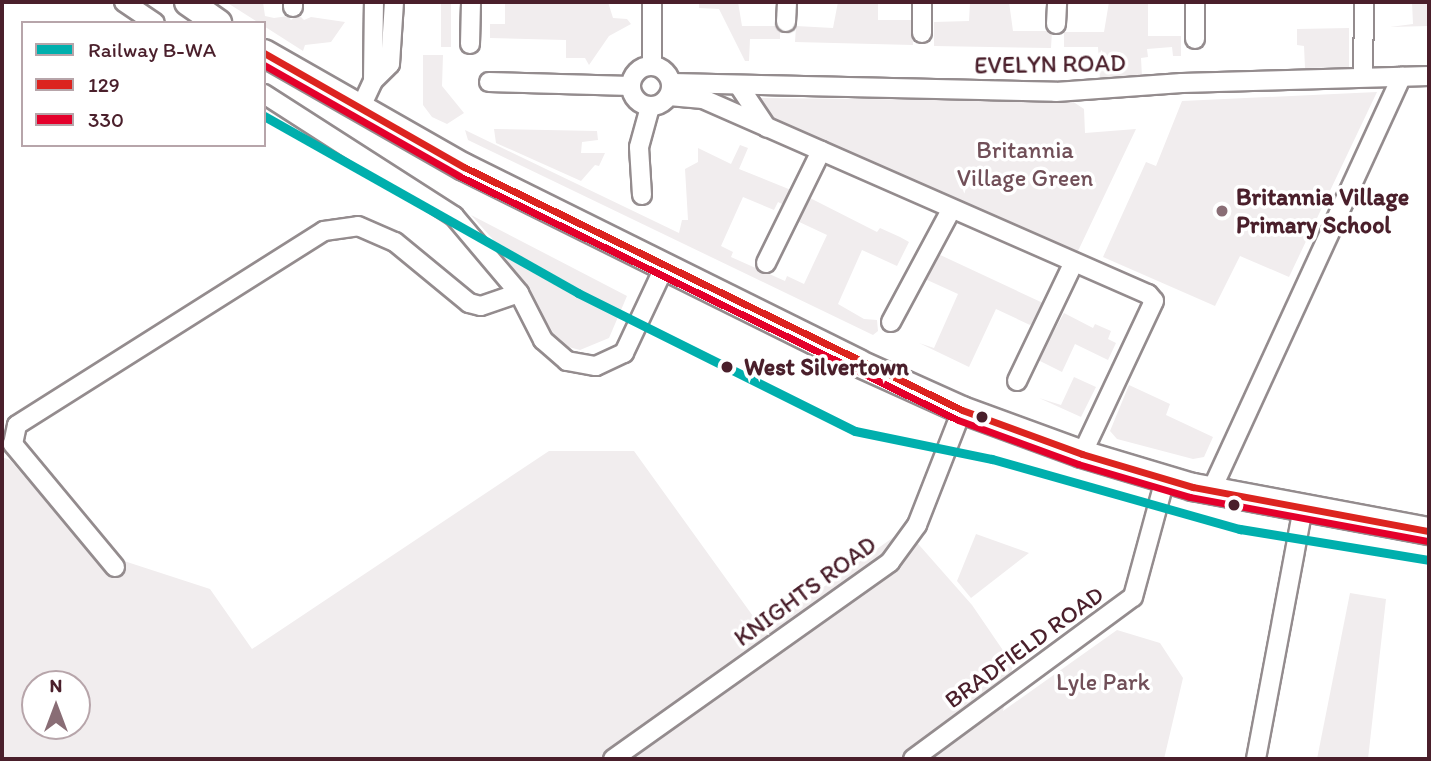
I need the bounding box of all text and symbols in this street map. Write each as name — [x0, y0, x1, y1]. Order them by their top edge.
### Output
legend — [21, 21, 266, 147]
text: Railway B-WA — [88, 37, 216, 62]
street label: EVELYN ROAD — [974, 48, 1126, 80]
text: 129 — [88, 72, 120, 97]
text: 330 — [88, 107, 124, 132]
park label: Britannia Village Green — [957, 136, 1093, 192]
place label: Britannia Village Primary School — [1236, 183, 1409, 239]
marker: Britannia Village Primary School — [1214, 203, 1230, 219]
place label: West Silvertown — [744, 353, 910, 381]
marker: West Silvertown — [716, 356, 738, 378]
unlabelled marker — [975, 410, 989, 424]
unlabelled marker — [1227, 498, 1241, 512]
street label: KNIGHTS ROAD — [728, 530, 882, 652]
street label: BRADFIELD ROAD — [939, 580, 1109, 714]
park label: Lyle Park — [1056, 668, 1150, 696]
north arrow — [21, 670, 91, 740]
text: N — [50, 674, 62, 697]

